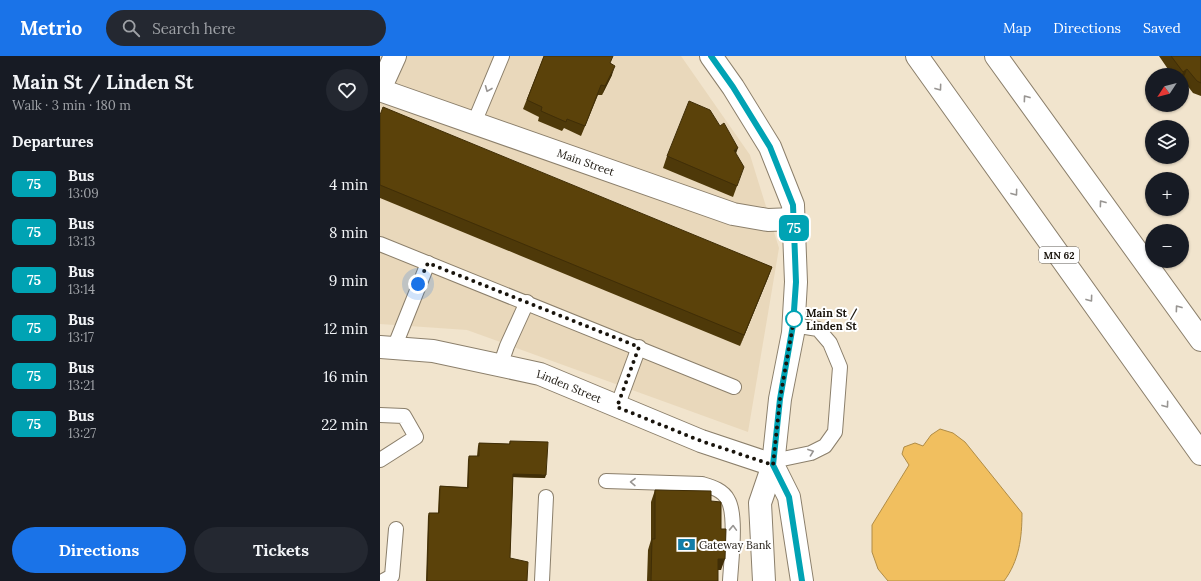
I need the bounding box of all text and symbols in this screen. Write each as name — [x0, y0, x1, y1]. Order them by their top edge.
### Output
search box — [106, 10, 386, 46]
text: Metrio — [20, 16, 82, 40]
icon: search — [120, 17, 142, 39]
text: Search here — [152, 19, 235, 38]
text: Map — [1003, 19, 1031, 37]
text: Directions — [1053, 19, 1121, 37]
text: Saved — [1143, 19, 1181, 37]
north arrow — [1145, 68, 1189, 112]
map controls — [1145, 68, 1189, 268]
button: heart — [326, 69, 368, 111]
text: Main St / Linden St — [12, 70, 194, 94]
one-way arrow — [934, 83, 941, 90]
one-way arrow — [485, 85, 493, 93]
one-way arrow — [1024, 95, 1031, 102]
text: Walk · 3 min · 180 m — [12, 97, 131, 114]
button: layers — [1145, 120, 1189, 164]
text: Departures — [12, 132, 93, 151]
street label: Main Street — [555, 146, 617, 179]
text: Bus — [68, 166, 94, 185]
button: + — [1145, 172, 1189, 216]
text: 75 — [27, 175, 41, 193]
text: 4 min — [329, 175, 368, 194]
text: 13:09 — [68, 185, 99, 202]
one-way arrow — [1010, 189, 1017, 196]
one-way arrow — [1099, 200, 1107, 207]
text: Bus — [68, 214, 94, 233]
line badge: 75 — [776, 215, 812, 241]
text: 75 — [787, 219, 801, 237]
text: 75 — [27, 223, 41, 241]
text: 8 min — [329, 223, 368, 242]
button: − — [1145, 224, 1189, 268]
text: 13:13 — [68, 233, 95, 250]
road number: MN 62 — [1039, 247, 1079, 263]
text: Bus — [68, 262, 94, 281]
text: 75 — [27, 271, 41, 289]
text: 9 min — [329, 271, 368, 290]
your location — [408, 274, 428, 294]
text: 13:14 — [68, 281, 95, 298]
one-way arrow — [1086, 295, 1093, 302]
place label: Main St / Linden St — [806, 306, 858, 333]
one-way arrow — [1176, 306, 1183, 313]
text: Bus — [68, 310, 94, 329]
marker: Main St / Linden St — [785, 310, 803, 328]
text: 75 — [27, 319, 41, 337]
text: 12 min — [324, 319, 368, 338]
text: 13:17 — [68, 329, 94, 346]
text: Bus — [68, 358, 94, 377]
street label: Linden Street — [535, 366, 604, 406]
text: 75 — [27, 367, 41, 385]
text: 16 min — [323, 367, 368, 386]
text: 13:21 — [68, 377, 95, 394]
one-way arrow — [1161, 401, 1169, 408]
text: Bus — [68, 406, 94, 425]
text: 75 — [27, 415, 41, 433]
text: 22 min — [321, 415, 368, 434]
text: 13:27 — [68, 425, 96, 442]
one-way arrow — [807, 448, 814, 457]
one-way arrow — [630, 478, 636, 486]
one-way arrow — [728, 525, 737, 531]
button: Directions — [12, 527, 186, 573]
button: Tickets — [194, 527, 368, 573]
bank icon: Gateway Bank — [676, 535, 696, 555]
place label: Gateway Bank — [699, 538, 771, 552]

